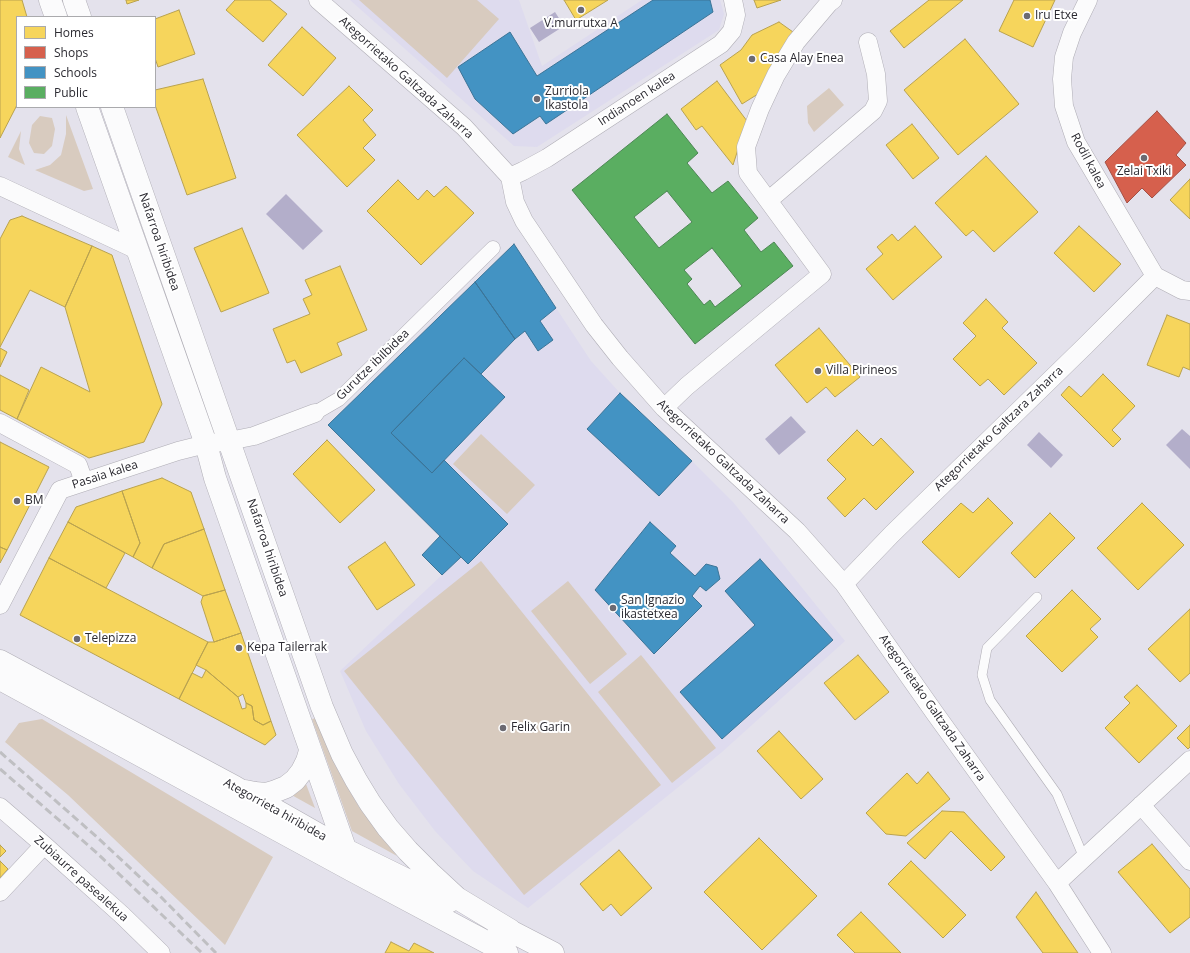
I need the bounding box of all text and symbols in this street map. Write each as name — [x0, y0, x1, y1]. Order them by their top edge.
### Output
marker: V.murrutxa A — [576, 5, 586, 15]
place label: Iru Etxe — [1035, 9, 1078, 23]
marker: Iru Etxe — [1022, 11, 1032, 21]
street label: Ategorrietako Galtzada Zaharra — [336, 14, 476, 142]
legend — [16, 16, 156, 108]
place label: V.murrutxa A — [544, 17, 618, 31]
text: Homes — [54, 24, 94, 41]
text: Shops — [54, 44, 88, 61]
place label: Casa Alay Enea — [760, 52, 844, 66]
marker: Casa Alay Enea — [747, 54, 757, 64]
text: Schools — [54, 64, 97, 81]
street label: Indianoen kalea — [596, 69, 678, 129]
text: Public — [54, 84, 88, 101]
place label: Zurriola Ikastola — [545, 85, 589, 113]
marker: Zurriola Ikastola — [532, 94, 542, 104]
street label: Rodil kalea — [1067, 131, 1109, 191]
marker: Zelai Txiki — [1139, 153, 1149, 163]
place label: Zelai Txiki — [1117, 165, 1171, 179]
street label: Nafarroa hiribidea — [135, 191, 183, 293]
street label: Gurutze ibilbidea — [334, 327, 412, 403]
place label: Villa Pirineos — [826, 364, 897, 378]
street label: Ategorrietako Galtzara Zaharra — [932, 364, 1066, 494]
marker: Villa Pirineos — [813, 366, 823, 376]
street label: Ategorrietako Galtzada Zaharra — [654, 397, 792, 527]
street label: Pasaia kalea — [70, 458, 140, 492]
place label: BM — [25, 494, 44, 508]
marker: BM — [12, 496, 22, 506]
street label: Nafarroa hiribidea — [243, 497, 291, 599]
place label: San Ignazio ikastetxea — [621, 594, 684, 622]
marker: San Ignazio ikastetxea — [608, 603, 618, 613]
place label: Telepizza — [85, 632, 136, 646]
street label: Ategorrietako Galtzada Zaharra — [876, 632, 988, 784]
marker: Telepizza — [72, 634, 82, 644]
place label: Kepa Tailerrak — [247, 641, 327, 655]
marker: Kepa Tailerrak — [234, 643, 244, 653]
place label: Felix Garin — [511, 721, 570, 735]
marker: Felix Garin — [498, 723, 508, 733]
street label: Ategorrieta hiribidea — [221, 776, 329, 844]
street label: Zubiaurre pasealekua — [31, 833, 131, 925]

